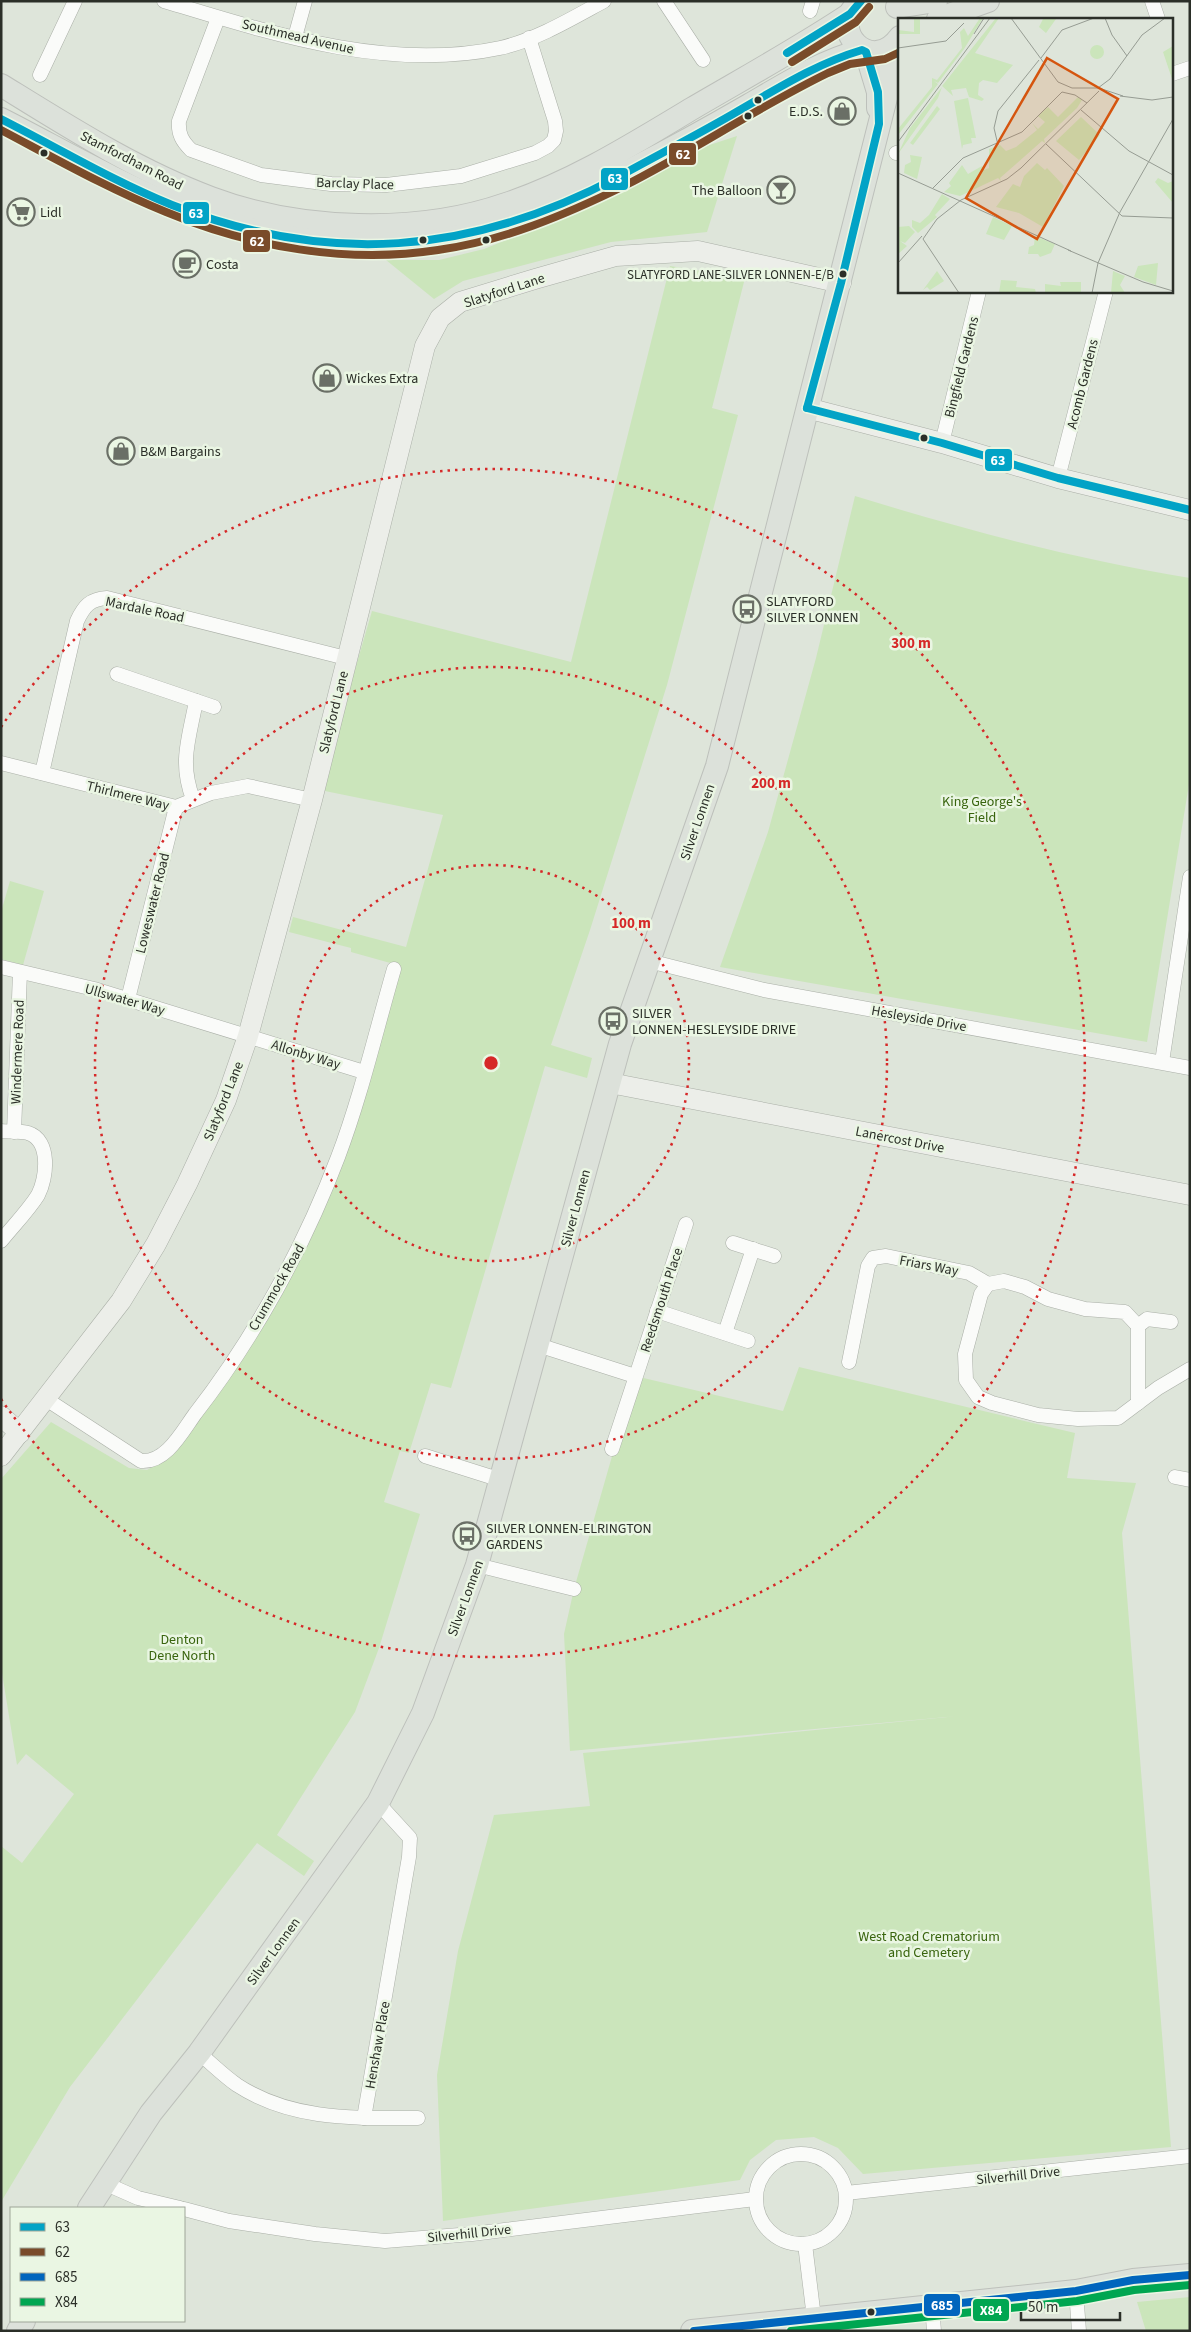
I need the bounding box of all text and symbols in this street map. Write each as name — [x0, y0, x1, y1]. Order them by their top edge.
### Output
street label: Southmead Avenue — [240, 14, 356, 60]
inset map — [898, 18, 1174, 292]
unlabelled marker — [753, 95, 763, 105]
shop icon: E.D.S. — [827, 96, 857, 126]
place label: E.D.S. — [789, 102, 823, 122]
unlabelled marker — [743, 111, 753, 121]
street label: Stamfordham Road — [76, 126, 187, 196]
line badge: 62 — [668, 142, 697, 166]
text: 62 — [676, 145, 690, 165]
unlabelled marker — [39, 148, 49, 158]
line badge: 63 — [600, 167, 629, 191]
text: 63 — [608, 169, 622, 189]
street label: Barclay Place — [316, 173, 394, 195]
bar icon: The Balloon — [766, 175, 796, 205]
place label: The Balloon — [692, 181, 762, 201]
supermarket icon: Lidl — [6, 197, 36, 227]
line badge: 63 — [182, 201, 210, 225]
place label: Lidl — [40, 203, 62, 223]
text: 63 — [189, 204, 203, 224]
line badge: 62 — [242, 229, 271, 253]
text: 62 — [250, 232, 264, 252]
unlabelled marker — [418, 235, 428, 245]
unlabelled marker — [481, 235, 491, 245]
cafe icon: Costa — [172, 249, 202, 279]
place label: Costa — [206, 255, 239, 275]
place label: SLATYFORD LANE-SILVER LONNEN-E/B — [627, 266, 834, 284]
street label: Slatyford Lane — [461, 268, 548, 314]
marker: SLATYFORD LANE-SILVER LONNEN-E/B — [838, 269, 848, 279]
street label: Bingfield Gardens — [940, 314, 984, 420]
street label: Acomb Gardens — [1062, 337, 1104, 431]
shop icon: Wickes Extra — [312, 363, 342, 393]
place label: Wickes Extra — [346, 369, 418, 389]
unlabelled marker — [919, 433, 929, 443]
shop icon: B&M Bargains — [106, 436, 136, 466]
place label: B&M Bargains — [140, 442, 221, 462]
line badge: 63 — [984, 448, 1013, 472]
text: 63 — [991, 451, 1005, 471]
street label: Mardale Road — [104, 592, 186, 628]
place label: SLATYFORD SILVER LONNEN — [766, 592, 859, 628]
bus stop icon: SLATYFORD SILVER LONNEN — [732, 594, 762, 624]
text: 300 m — [891, 633, 931, 654]
street label: Slatyford Lane — [314, 669, 354, 756]
text: 200 m — [751, 773, 791, 794]
street label: Thirlmere Way — [84, 776, 172, 816]
street label: Silver Lonnen — [676, 781, 720, 863]
park label: King George's Field — [942, 792, 1022, 828]
street label: Loweswater Road — [131, 851, 175, 956]
text: 100 m — [611, 913, 651, 934]
street label: Ullswater Way — [82, 979, 167, 1021]
street label: Windermere Road — [6, 999, 30, 1105]
street label: Hesleyside Drive — [870, 1001, 968, 1037]
place label: SILVER LONNEN-HESLEYSIDE DRIVE — [632, 1004, 796, 1040]
bus stop icon: SILVER LONNEN-HESLEYSIDE DRIVE — [598, 1006, 628, 1036]
street label: Allonby Way — [269, 1035, 343, 1075]
centre of rings — [482, 1054, 500, 1072]
street label: Slatyford Lane — [199, 1058, 249, 1144]
street label: Lanercost Drive — [854, 1122, 946, 1158]
street label: Silver Lonnen — [556, 1167, 596, 1249]
street label: Crummock Road — [244, 1240, 310, 1335]
street label: Reedsmouth Place — [636, 1245, 688, 1355]
street label: Friars Way — [898, 1250, 961, 1282]
place label: SILVER LONNEN-ELRINGTON GARDENS — [486, 1519, 652, 1555]
bus stop icon: SILVER LONNEN-ELRINGTON GARDENS — [452, 1521, 482, 1551]
street label: Silver Lonnen — [443, 1557, 489, 1639]
park label: Denton Dene North — [149, 1630, 215, 1666]
street label: Silver Lonnen — [242, 1913, 305, 1990]
park label: West Road Crematorium and Cemetery — [858, 1927, 1000, 1963]
street label: Henshaw Place — [360, 2000, 396, 2091]
street label: Silverhill Drive — [975, 2162, 1061, 2190]
legend — [10, 2207, 185, 2322]
text: 63 — [55, 2217, 70, 2238]
street label: Silverhill Drive — [426, 2220, 512, 2248]
text: 62 — [55, 2242, 70, 2263]
text: 685 — [55, 2267, 77, 2288]
scale bar — [1021, 2290, 1120, 2322]
text: X84 — [55, 2292, 78, 2313]
line badge: 685 — [923, 2293, 961, 2317]
text: 685 — [931, 2296, 953, 2316]
text: 50 m — [1028, 2297, 1058, 2318]
line badge: X84 — [972, 2298, 1010, 2322]
text: X84 — [980, 2301, 1003, 2321]
unlabelled marker — [866, 2307, 876, 2317]

